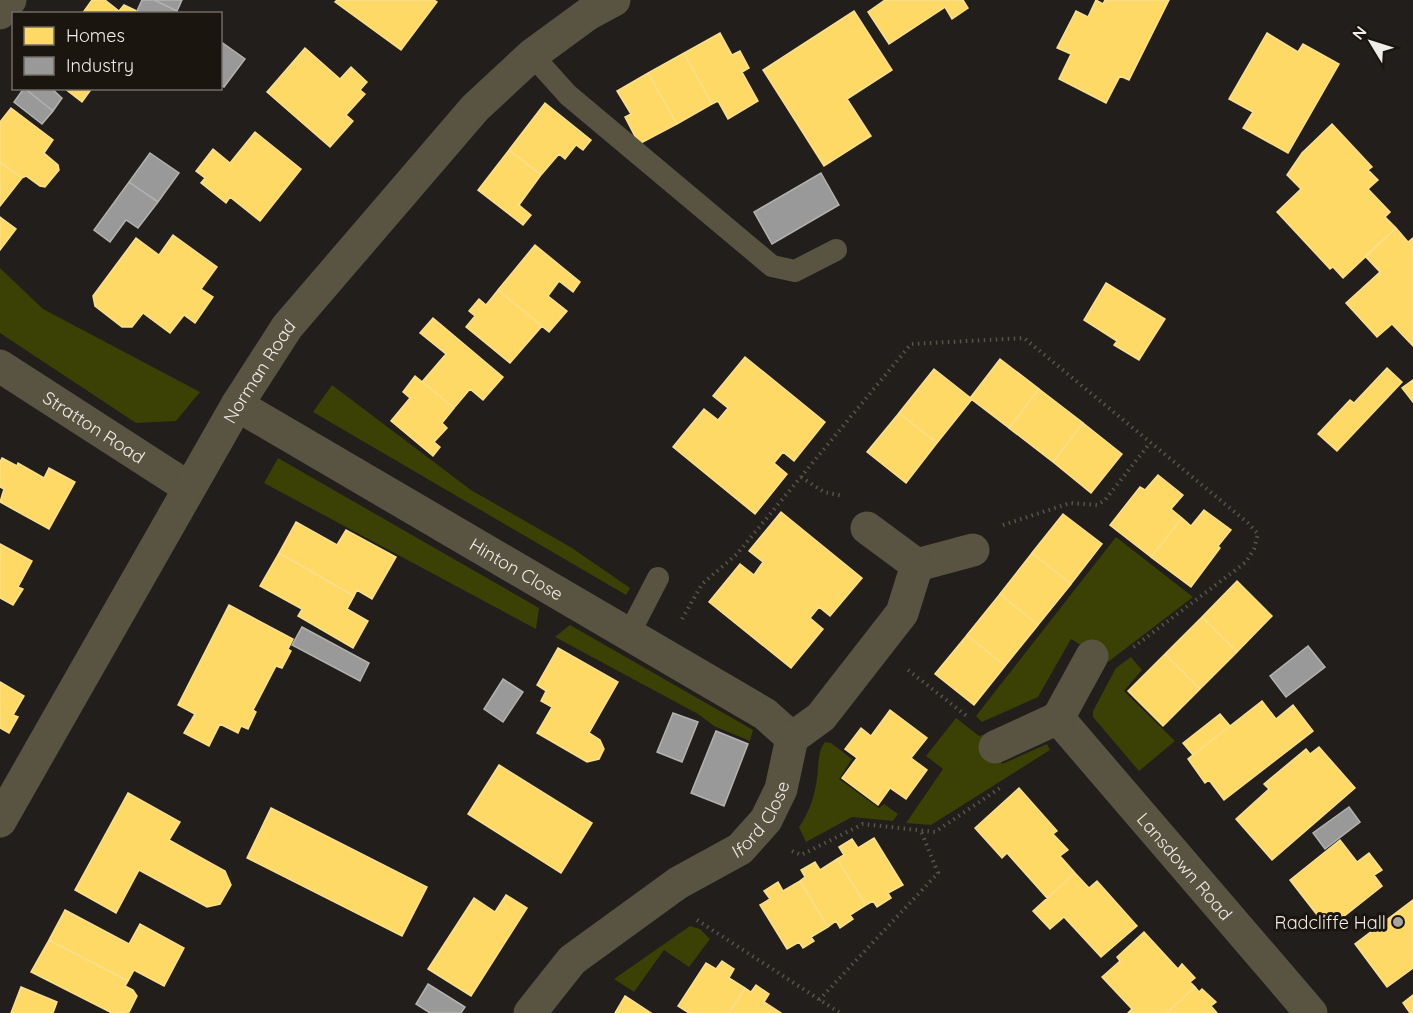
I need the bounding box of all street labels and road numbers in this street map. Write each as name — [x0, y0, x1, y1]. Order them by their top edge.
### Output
street label: Norman Road — [218, 314, 300, 427]
street label: Stratton Road — [39, 385, 149, 468]
street label: Hinton Close — [466, 532, 568, 605]
street label: Iford Close — [728, 779, 794, 863]
street label: Lansdown Road — [1132, 807, 1238, 925]

